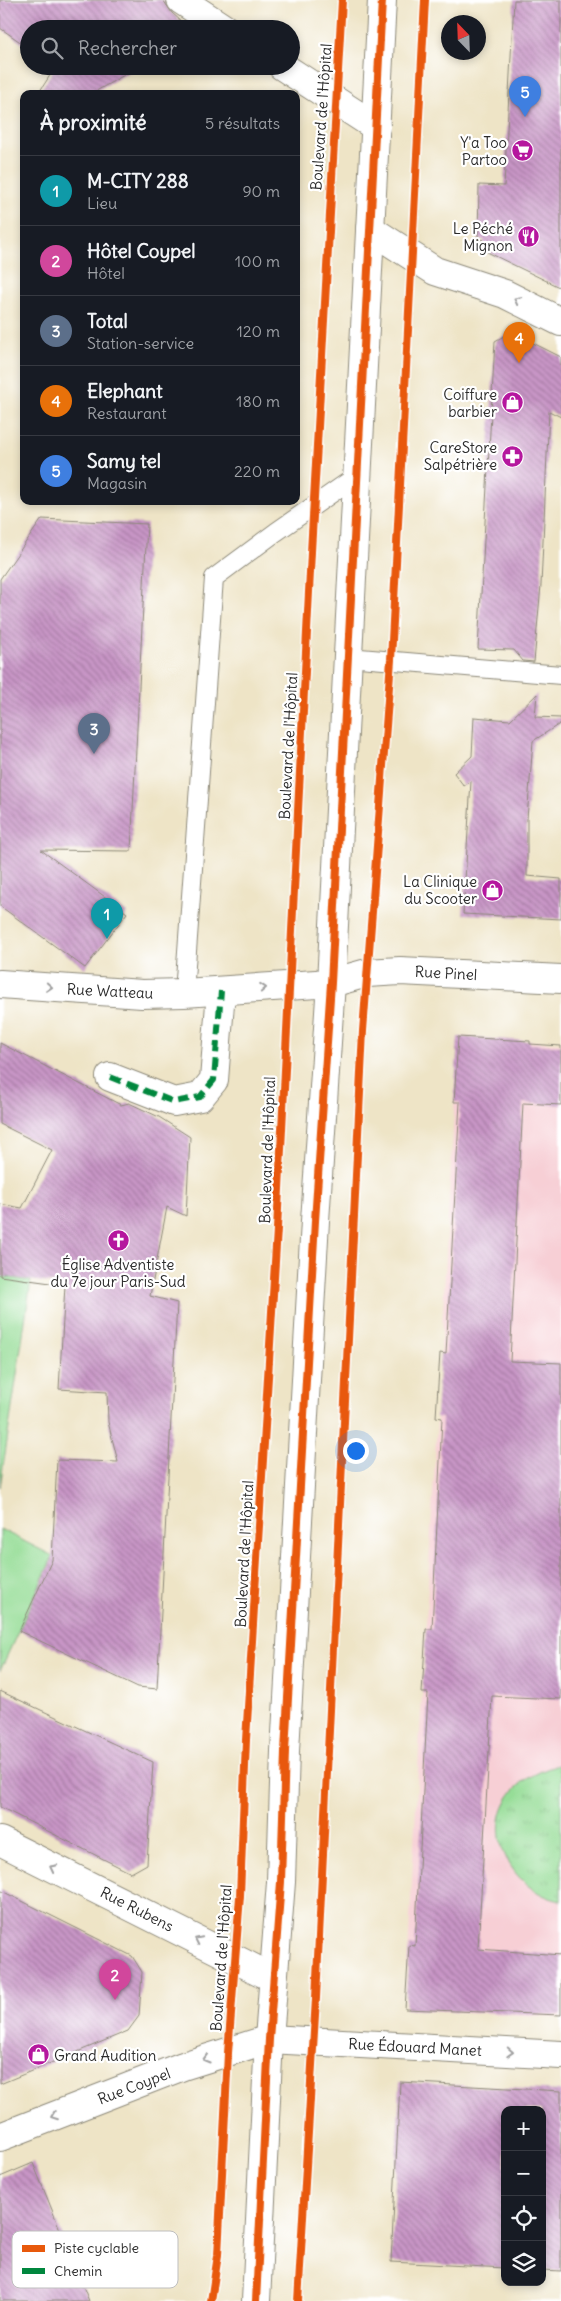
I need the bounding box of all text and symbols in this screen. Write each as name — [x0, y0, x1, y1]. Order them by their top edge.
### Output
north arrow — [441, 15, 486, 60]
search box — [20, 20, 300, 75]
icon: search — [38, 34, 66, 62]
text: Rechercher — [78, 36, 177, 60]
street label: Boulevard de l'Hôpital — [306, 43, 336, 191]
pin: 5 — [509, 76, 541, 117]
text: À proximité — [40, 109, 147, 136]
text: 5 résultats — [205, 113, 280, 133]
place label: Y'a Too Partoo — [460, 133, 507, 169]
supermarket icon: Y'a Too Partoo — [511, 139, 535, 163]
text: M-CITY 288 — [87, 169, 189, 193]
text: 1 — [53, 181, 59, 201]
text: 90 m — [242, 181, 280, 201]
text: Lieu — [87, 193, 117, 213]
place label: Le Péché Mignon — [453, 219, 513, 255]
restaurant icon: Le Péché Mignon — [517, 225, 541, 249]
text: Hôtel Coypel — [87, 239, 196, 263]
text: 2 — [52, 251, 60, 271]
text: 100 m — [235, 251, 280, 271]
text: Hôtel — [87, 263, 125, 283]
one-way arrow — [514, 296, 523, 306]
text: Total — [87, 309, 128, 333]
text: 3 — [51, 321, 61, 341]
text: 120 m — [237, 321, 280, 341]
pin: 4 — [503, 322, 535, 363]
text: Station-service — [87, 333, 194, 353]
text: Elephant — [87, 379, 163, 403]
place label: Coiffure barbier — [443, 385, 497, 421]
text: 4 — [51, 391, 61, 411]
text: 180 m — [236, 391, 280, 411]
shop icon: Coiffure barbier — [501, 391, 525, 415]
text: Restaurant — [87, 403, 167, 423]
place label: CareStore Salpétrière — [424, 438, 497, 474]
pharmacy icon: CareStore Salpétrière — [501, 444, 525, 468]
text: Samy tel — [87, 449, 161, 473]
text: 5 — [51, 461, 61, 481]
text: 220 m — [234, 461, 280, 481]
text: Magasin — [87, 473, 147, 493]
street label: Boulevard de l'Hôpital — [275, 672, 301, 820]
pin: 3 — [78, 713, 110, 754]
place label: La Clinique du Scooter — [403, 872, 477, 908]
shop icon: La Clinique du Scooter — [481, 878, 505, 902]
pin: 1 — [91, 898, 123, 939]
street label: Rue Pinel — [414, 962, 478, 984]
street label: Rue Watteau — [66, 979, 154, 1003]
one-way arrow — [45, 982, 53, 993]
one-way arrow — [260, 983, 268, 994]
street label: Boulevard de l'Hôpital — [255, 1076, 279, 1224]
church icon: Église Adventiste du 7e jour Paris-Sud — [106, 1229, 130, 1253]
place label: Église Adventiste du 7e jour Paris-Sud — [50, 1255, 186, 1291]
your location — [343, 1438, 369, 1464]
street label: Boulevard de l'Hôpital — [231, 1480, 257, 1628]
one-way arrow — [49, 1864, 58, 1874]
street label: Rue Rubens — [97, 1882, 177, 1936]
street label: Boulevard de l'Hôpital — [206, 1884, 236, 2032]
one-way arrow — [195, 1937, 204, 1947]
pin: 2 — [99, 1959, 131, 2000]
street label: Rue Édouard Manet — [348, 2034, 482, 2060]
shop icon: Grand Audition — [26, 2043, 50, 2067]
place label: Grand Audition — [54, 2046, 157, 2065]
one-way arrow — [506, 2047, 514, 2057]
one-way arrow — [202, 2054, 211, 2064]
street label: Rue Coypel — [95, 2063, 173, 2109]
map controls — [501, 2106, 546, 2286]
button: + — [501, 2106, 546, 2151]
one-way arrow — [50, 2110, 59, 2120]
button: − — [501, 2151, 546, 2196]
button: locate — [501, 2196, 546, 2241]
legend — [12, 2231, 178, 2288]
text: Piste cyclable — [54, 2239, 139, 2257]
button: layers — [501, 2241, 546, 2286]
text: Chemin — [54, 2262, 102, 2280]

